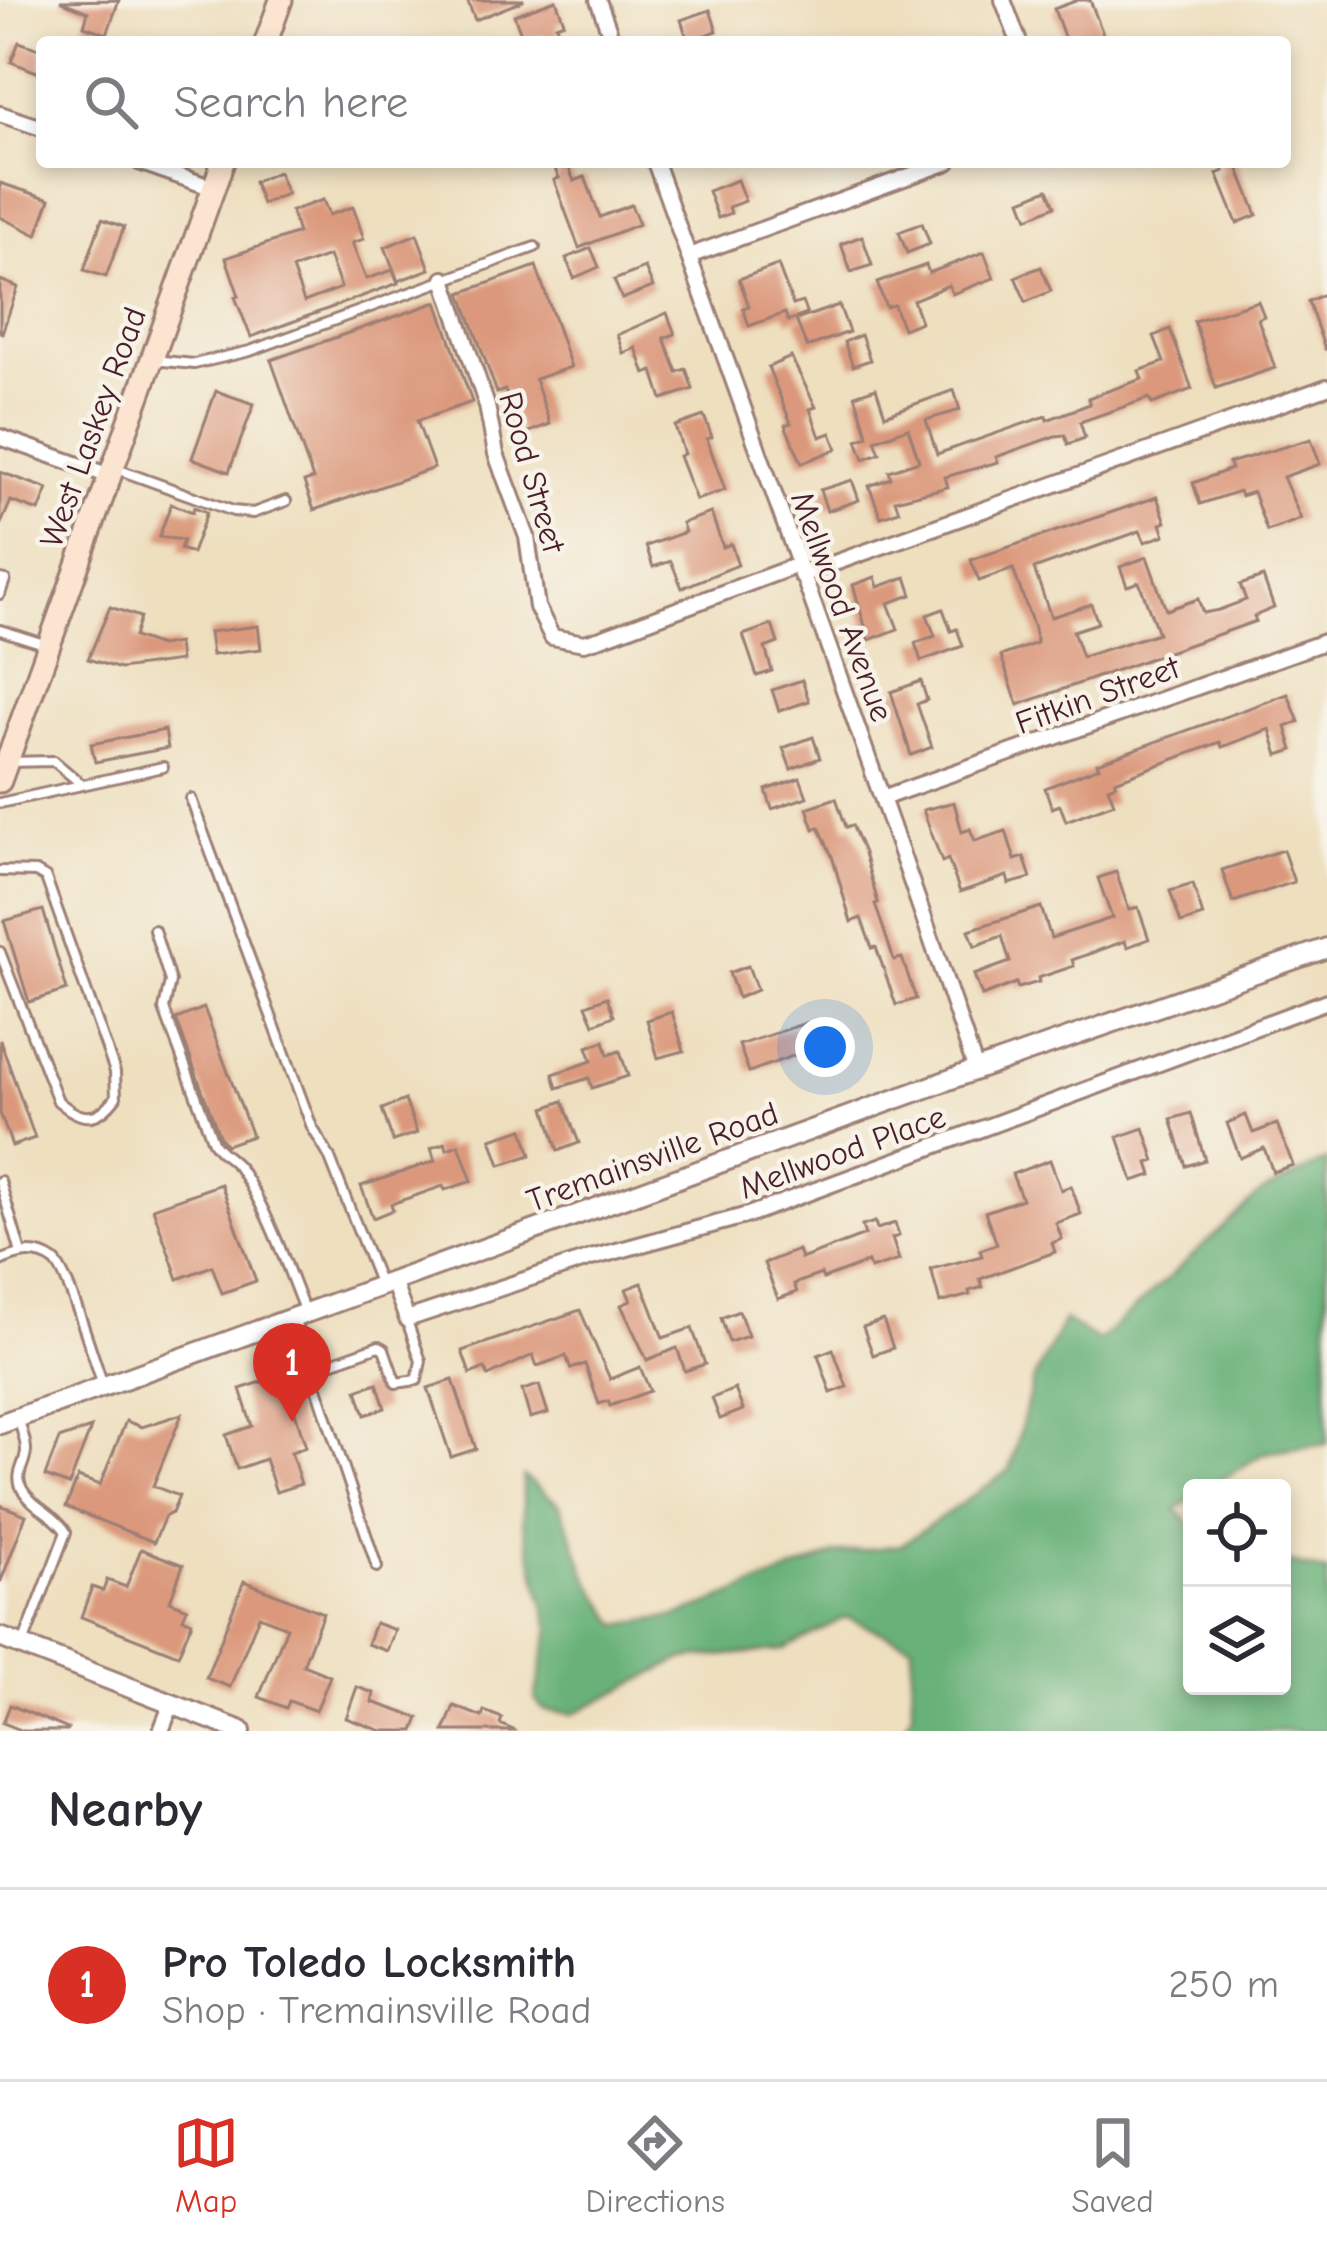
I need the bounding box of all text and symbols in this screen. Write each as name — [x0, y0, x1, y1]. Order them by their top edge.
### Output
search box — [36, 36, 1291, 168]
icon: search — [78, 69, 144, 135]
text: Search here — [174, 76, 408, 128]
street label: West Laskey Road — [32, 302, 154, 553]
street label: Rood Street — [491, 388, 574, 558]
street label: Mellwood Avenue — [783, 486, 901, 726]
street label: Fitkin Street — [1010, 647, 1186, 742]
your location — [795, 1017, 855, 1077]
street label: Tremainsville Road — [522, 1094, 783, 1220]
street label: Mellwood Place — [734, 1097, 951, 1207]
pin: 1 — [253, 1323, 331, 1422]
map controls — [1183, 1479, 1291, 1695]
button: locate — [1183, 1479, 1291, 1587]
button: layers — [1183, 1587, 1291, 1695]
text: Nearby — [48, 1780, 202, 1839]
text: Pro Toledo Locksmith — [162, 1936, 576, 1988]
text: 1 — [79, 1962, 95, 2007]
text: 250 m — [1168, 1962, 1279, 2007]
text: Shop · Tremainsville Road — [162, 1988, 591, 2033]
tab: Map — [173, 2110, 239, 2220]
tab: Directions — [586, 2110, 725, 2220]
tab: Saved — [1071, 2110, 1154, 2220]

